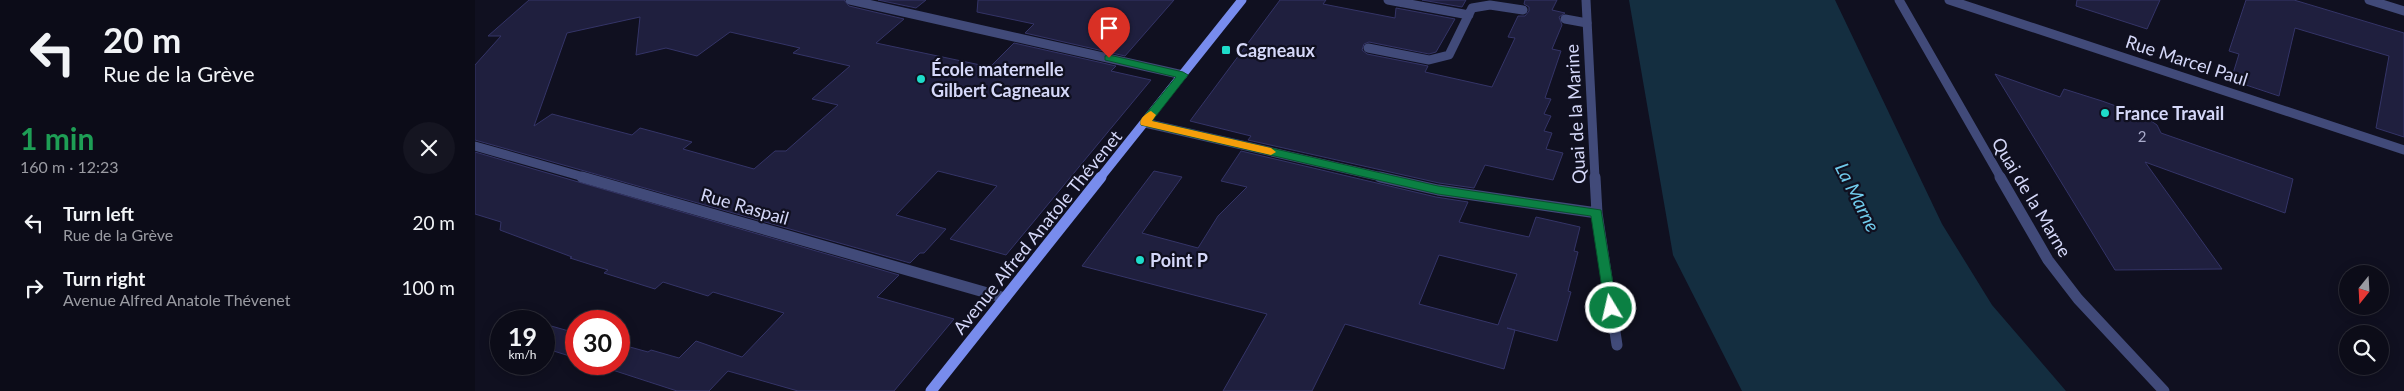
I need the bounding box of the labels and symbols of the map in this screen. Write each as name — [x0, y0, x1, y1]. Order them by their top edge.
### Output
pin — [1088, 7, 1130, 58]
street label: Rue Marcel Paul — [2123, 30, 2251, 90]
place label: Cagneaux — [1236, 39, 1316, 61]
marker: Cagneaux — [1220, 44, 1232, 56]
street label: Quai de la Marine — [1560, 44, 1590, 184]
place label: École maternelle Gilbert Cagneaux — [931, 58, 1070, 101]
marker: École maternelle Gilbert Cagneaux — [915, 73, 927, 85]
place label: France Travail — [2115, 102, 2224, 124]
marker: France Travail — [2099, 107, 2111, 119]
street label: Avenue Alfred Anatole Thévenet — [948, 125, 1126, 338]
house number: 2 — [2138, 127, 2146, 145]
street label: Quai de la Marne — [1988, 133, 2076, 261]
water label: La Marne — [1831, 159, 1885, 235]
street label: Rue Raspail — [698, 183, 792, 229]
place label: Point P — [1150, 249, 1208, 271]
marker: Point P — [1134, 254, 1146, 266]
north arrow — [2339, 265, 2389, 315]
position arrow — [1584, 281, 1636, 333]
speed limit sign: 30 — [565, 310, 630, 375]

